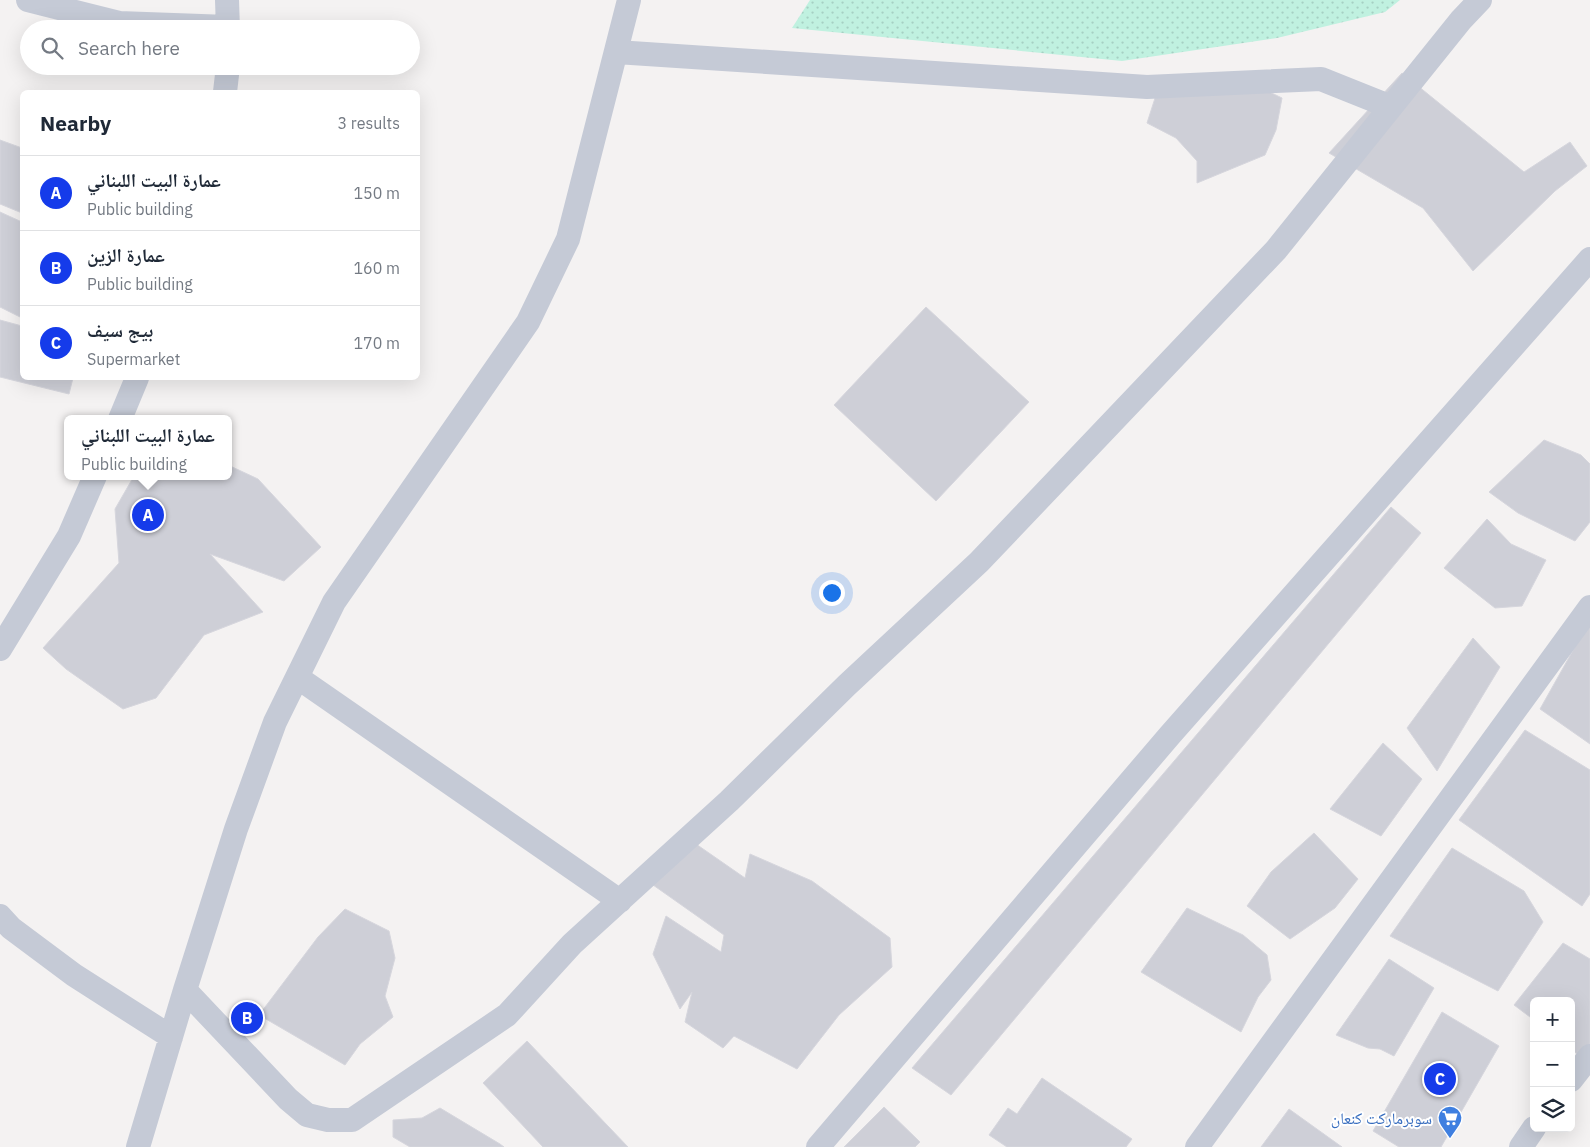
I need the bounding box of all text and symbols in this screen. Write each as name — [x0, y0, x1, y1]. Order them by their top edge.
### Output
search box — [20, 20, 420, 75]
icon: search — [38, 34, 66, 62]
text: Search here — [78, 36, 180, 60]
text: Nearby — [40, 109, 111, 137]
text: 3 results — [337, 113, 400, 133]
text: عمارة البيت اللبناني — [87, 168, 221, 192]
text: A — [51, 183, 61, 203]
text: 150 m — [353, 183, 400, 203]
text: Public building — [87, 199, 193, 219]
text: عمارة الزين — [87, 243, 165, 267]
text: B — [51, 258, 61, 278]
text: 160 m — [353, 258, 400, 278]
text: Public building — [87, 274, 193, 294]
text: بيج سيف — [87, 318, 153, 342]
text: C — [51, 333, 61, 353]
text: 170 m — [353, 333, 400, 353]
text: Supermarket — [87, 349, 180, 369]
popup — [64, 415, 232, 480]
text: عمارة البيت اللبناني — [81, 423, 215, 447]
text: Public building — [81, 454, 187, 474]
pin: A — [132, 496, 164, 534]
your location — [819, 580, 845, 606]
map controls — [1530, 997, 1575, 1132]
button: + — [1530, 997, 1575, 1042]
pin: B — [231, 999, 263, 1037]
button: − — [1530, 1042, 1575, 1087]
pin: C — [1424, 1060, 1456, 1098]
button: layers — [1530, 1087, 1575, 1132]
supermarket icon: سوبرماركت كنعان — [1437, 1105, 1463, 1139]
place label: سوبرماركت كنعان — [1331, 1108, 1432, 1129]

